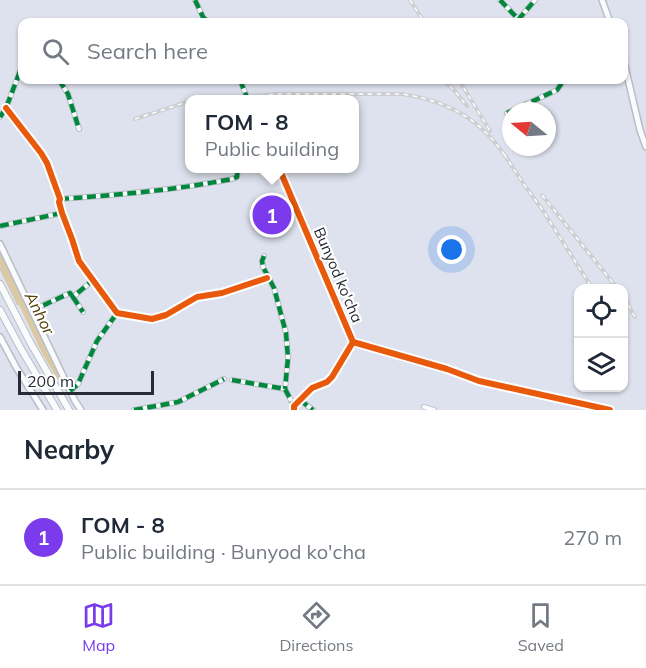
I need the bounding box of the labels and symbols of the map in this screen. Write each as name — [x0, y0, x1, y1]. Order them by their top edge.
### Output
north arrow — [502, 102, 556, 156]
pin: 1 — [252, 192, 292, 238]
street label: Bunyod ko'cha — [310, 224, 367, 325]
your location — [437, 235, 466, 264]
water label: Anhor — [20, 287, 60, 339]
scale bar — [18, 368, 154, 396]

